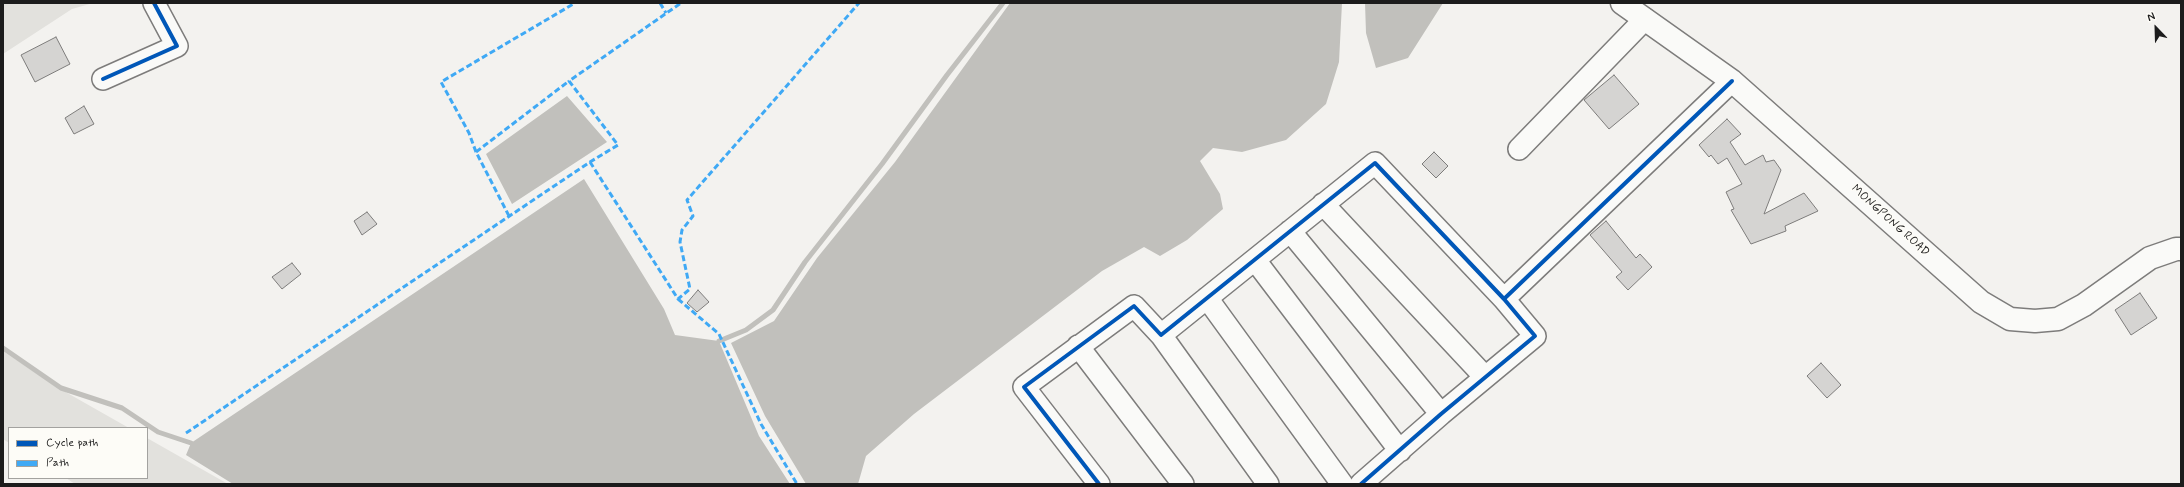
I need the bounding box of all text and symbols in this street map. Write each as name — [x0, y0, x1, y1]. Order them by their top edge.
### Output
north arrow — [2136, 8, 2176, 48]
text: N — [2145, 9, 2157, 25]
street label: MONGPONG ROAD — [1848, 182, 1932, 260]
legend — [8, 427, 148, 479]
text: Cycle path — [46, 435, 98, 451]
text: Path — [46, 455, 69, 471]

